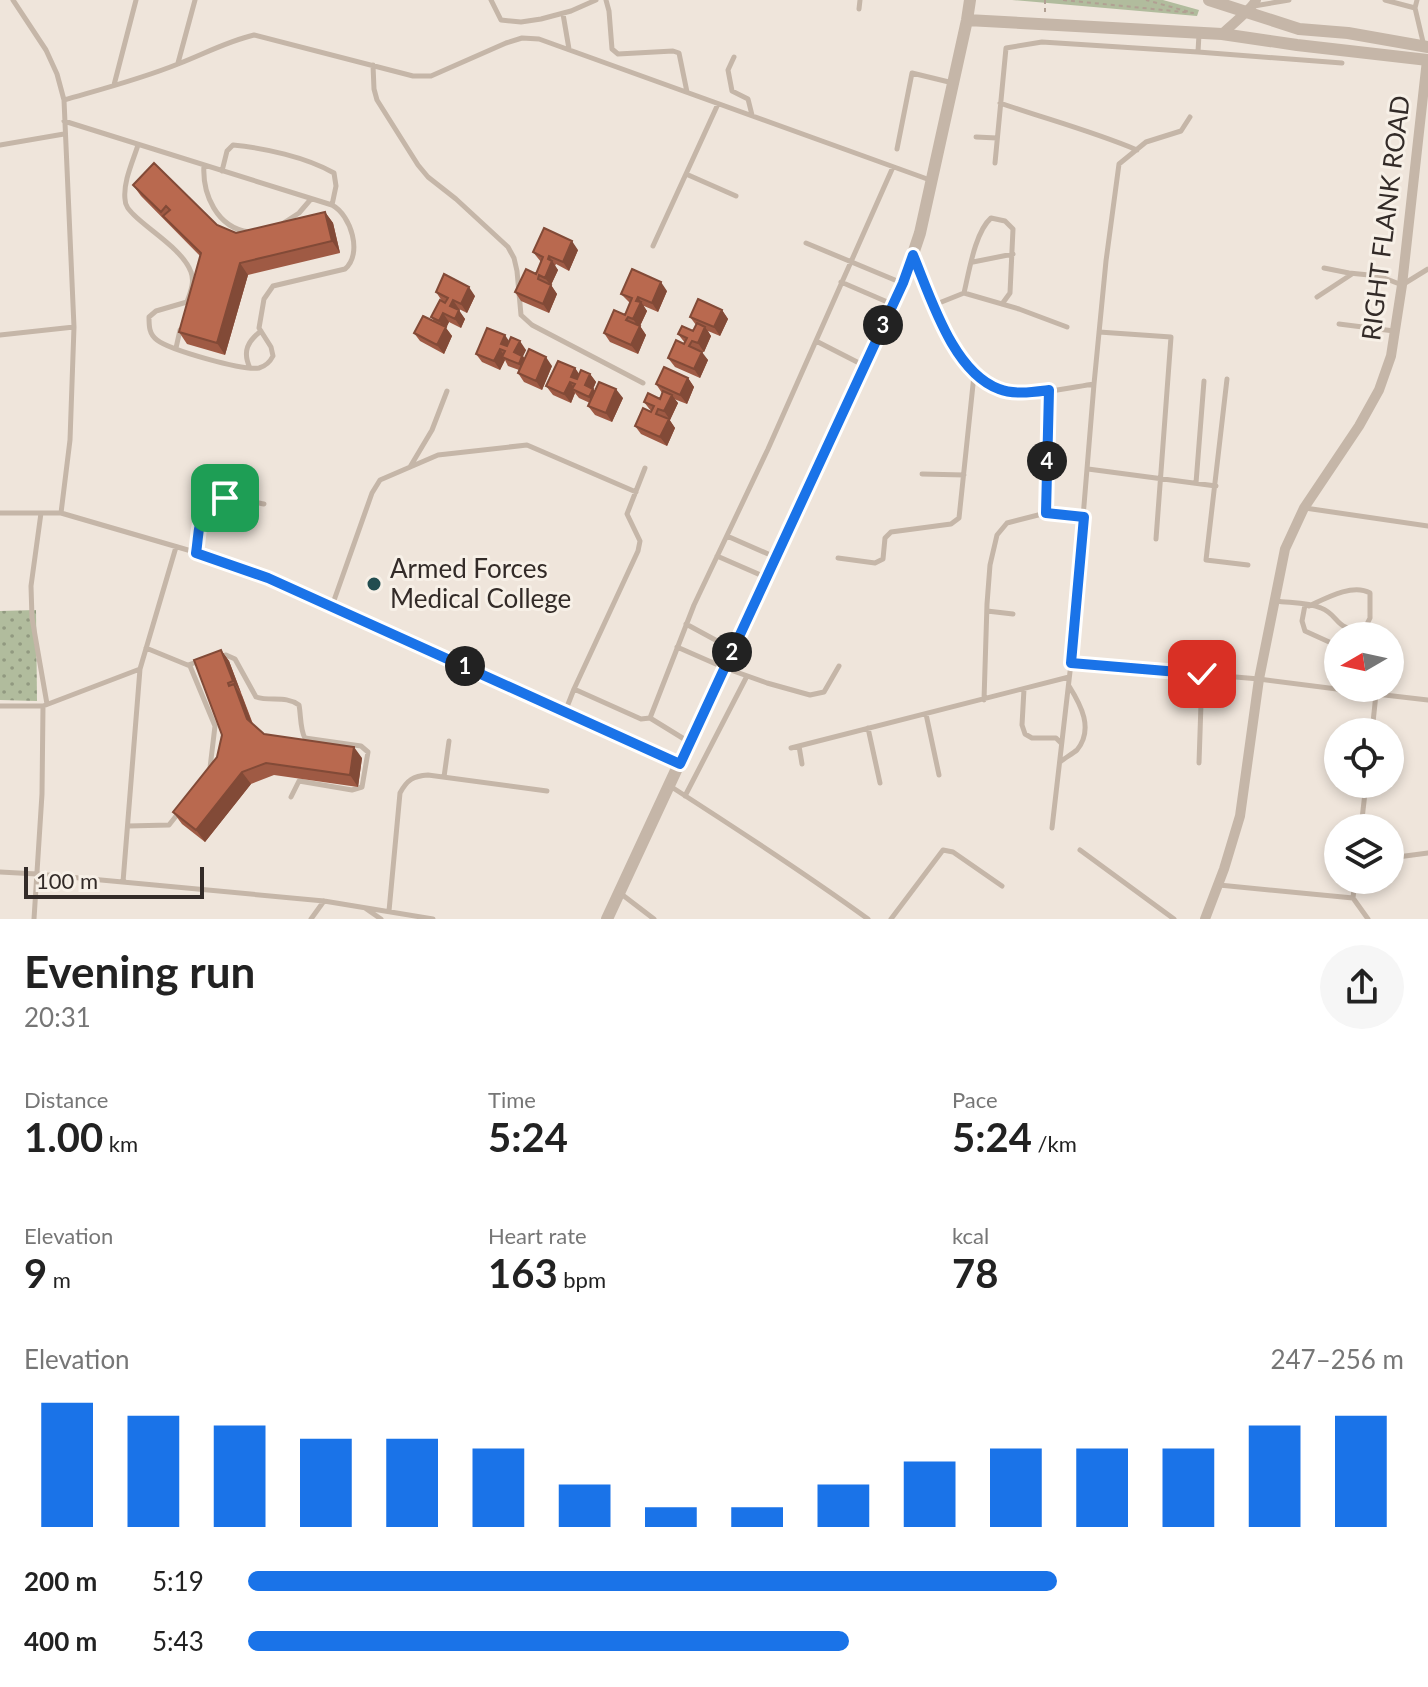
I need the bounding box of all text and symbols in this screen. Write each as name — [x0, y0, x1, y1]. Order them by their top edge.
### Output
street label: RIGHT FLANK ROAD — [1354, 93, 1416, 342]
pin: 3 — [863, 305, 903, 345]
text: 3 — [877, 311, 889, 338]
pin: 4 — [1027, 441, 1067, 481]
text: 4 — [1041, 447, 1053, 474]
pin — [191, 464, 259, 532]
icon: arrive — [203, 476, 247, 520]
place label: Armed Forces Medical College — [390, 552, 571, 614]
marker: Armed Forces Medical College — [365, 575, 383, 593]
north arrow — [1324, 622, 1404, 702]
map controls — [1324, 622, 1404, 894]
pin: 2 — [712, 632, 752, 672]
text: 2 — [726, 638, 738, 665]
pin — [1168, 640, 1236, 708]
pin: 1 — [445, 646, 485, 686]
text: 1 — [459, 652, 471, 679]
icon: check — [1180, 652, 1224, 696]
button: locate — [1324, 718, 1404, 798]
button: layers — [1324, 814, 1404, 894]
scale bar — [24, 863, 204, 899]
text: 100 m — [36, 867, 98, 894]
text: Evening run — [24, 945, 255, 997]
button: share — [1320, 945, 1404, 1029]
text: 20:31 — [24, 1001, 91, 1033]
text: Distance — [24, 1086, 108, 1113]
text: Time — [488, 1086, 536, 1113]
text: Pace — [952, 1086, 998, 1113]
text: 1.00 — [24, 1113, 103, 1161]
text: 5:24 — [488, 1113, 568, 1161]
text: 5:24 — [952, 1113, 1032, 1161]
text: km — [103, 1130, 138, 1157]
text: /km — [1032, 1130, 1077, 1157]
text: Elevation — [24, 1222, 113, 1249]
text: Heart rate — [488, 1222, 587, 1249]
text: kcal — [952, 1222, 989, 1249]
text: 9 — [24, 1249, 47, 1297]
text: 163 — [488, 1249, 558, 1297]
text: 78 — [952, 1249, 998, 1297]
text: m — [47, 1266, 71, 1293]
text: bpm — [558, 1266, 606, 1293]
text: Elevation — [24, 1343, 130, 1375]
text: 247–256 m — [1270, 1343, 1404, 1375]
text: 200 m — [24, 1565, 97, 1597]
text: 5:19 — [152, 1565, 204, 1597]
text: 400 m — [24, 1625, 97, 1657]
text: 5:43 — [152, 1625, 204, 1657]

